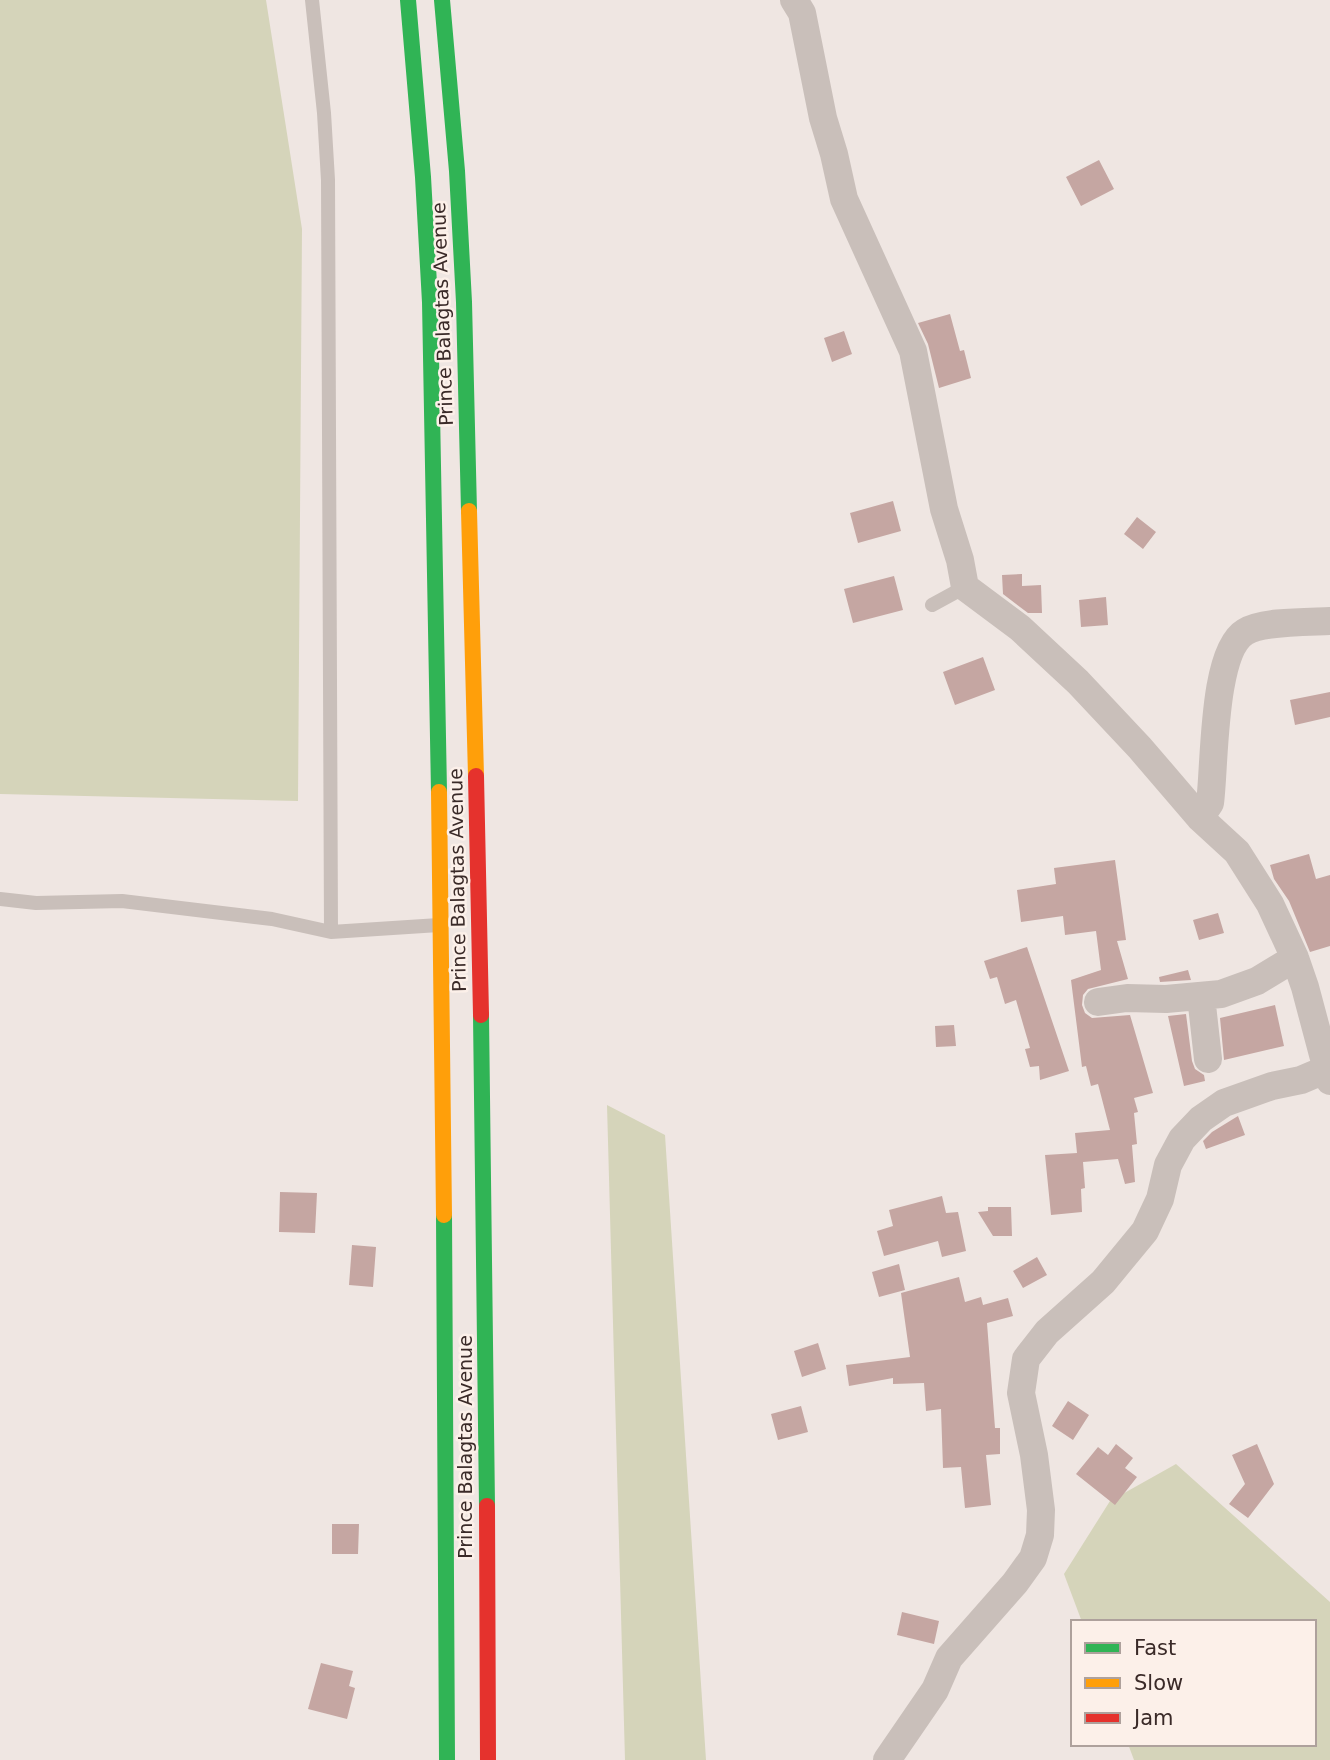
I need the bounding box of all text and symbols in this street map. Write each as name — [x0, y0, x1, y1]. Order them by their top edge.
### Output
street label: Prince Balagtas Avenue — [427, 202, 457, 426]
street label: Prince Balagtas Avenue — [444, 768, 470, 992]
street label: Prince Balagtas Avenue — [454, 1335, 476, 1559]
legend — [1071, 1620, 1316, 1746]
text: Fast — [1134, 1636, 1176, 1660]
text: Slow — [1134, 1671, 1183, 1695]
text: Jam — [1132, 1706, 1174, 1730]

